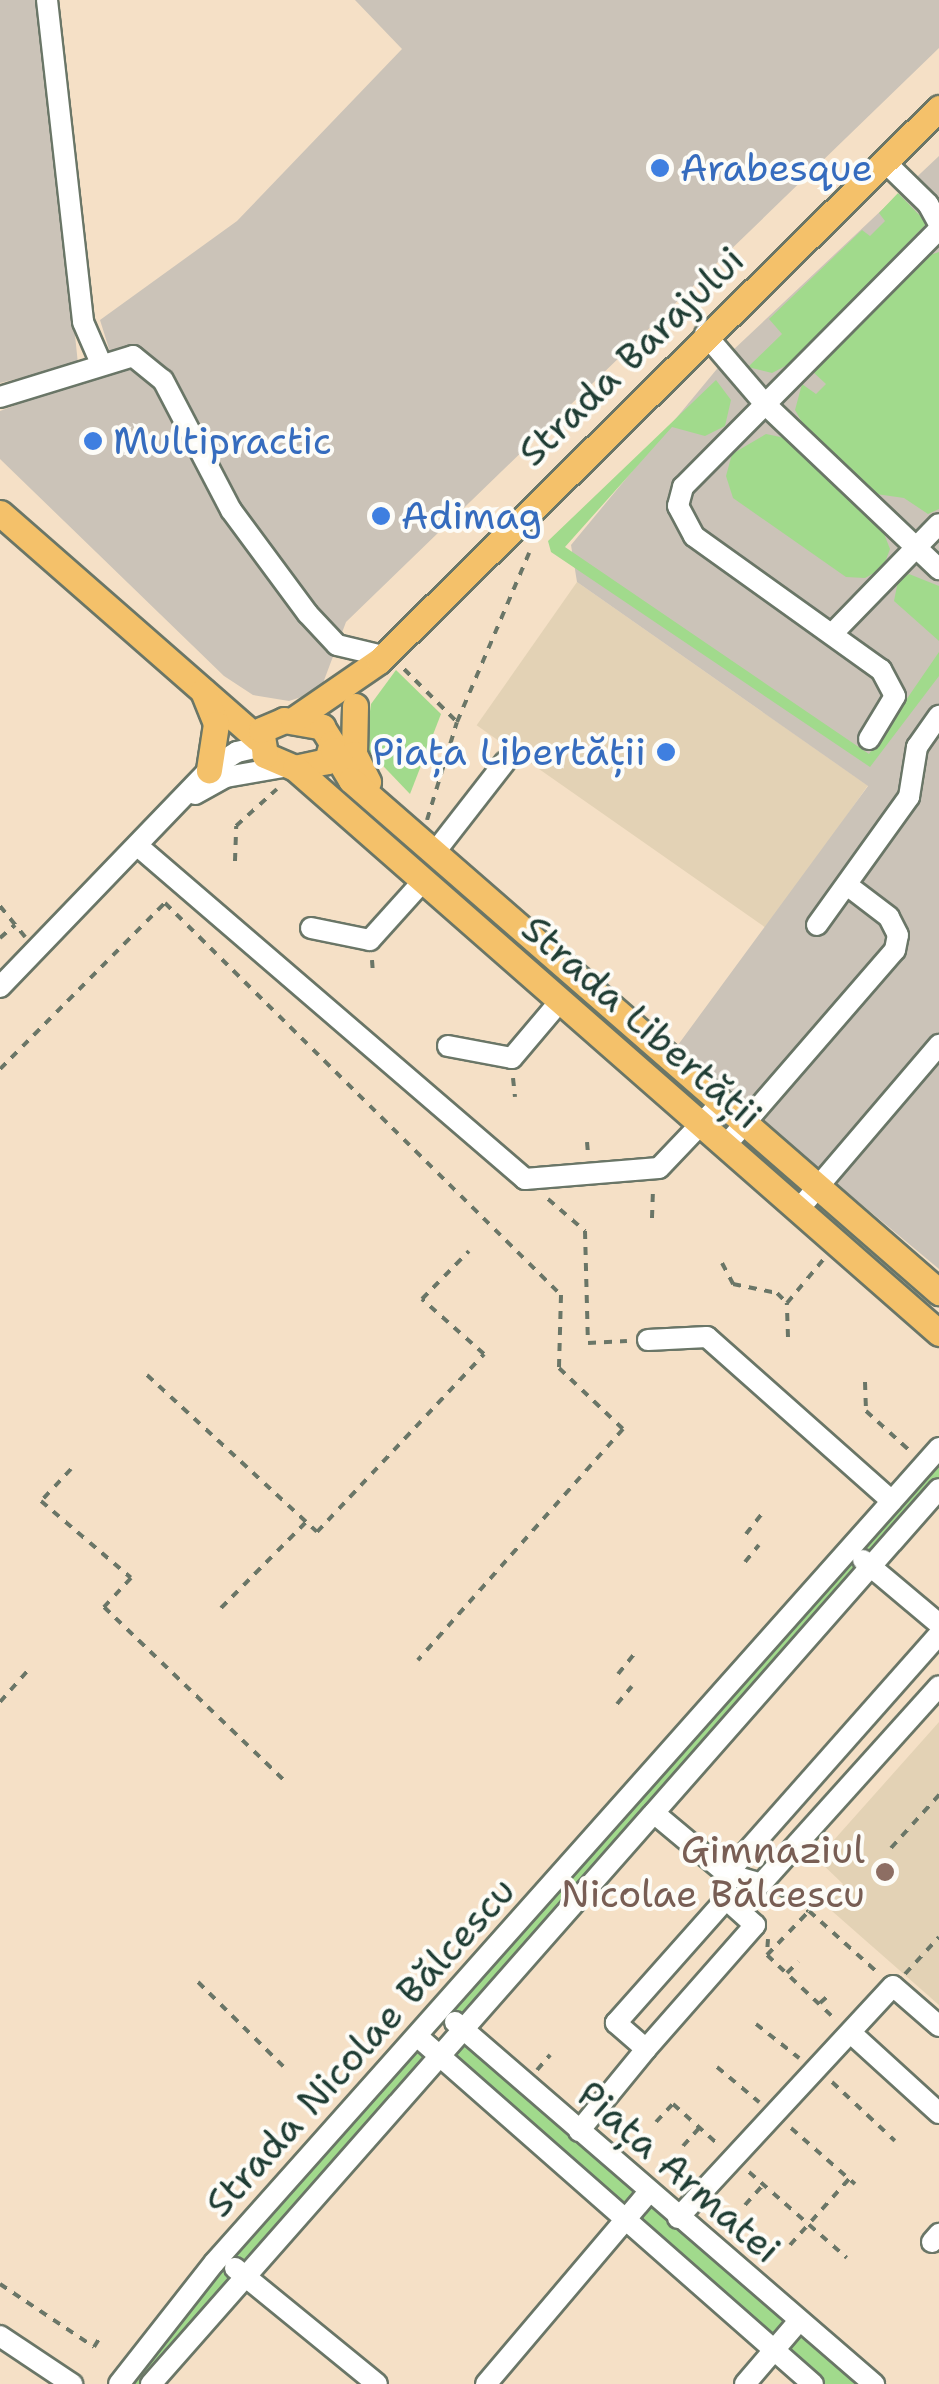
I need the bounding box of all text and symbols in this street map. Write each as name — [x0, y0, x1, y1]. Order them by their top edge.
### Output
place label: Arabesque — [680, 145, 873, 191]
marker: Arabesque — [649, 157, 671, 179]
street label: Strada Barajului — [509, 237, 753, 475]
place label: Multipractic — [113, 418, 332, 464]
marker: Multipractic — [82, 430, 104, 452]
place label: Adimag — [401, 493, 542, 539]
marker: Adimag — [370, 505, 392, 527]
place label: Piața Libertății — [372, 729, 646, 775]
marker: Piața Libertății — [655, 741, 677, 763]
street label: Strada Libertății — [513, 905, 771, 1139]
place label: Gimnaziul Nicolae Bălcescu — [561, 1827, 865, 1916]
marker: Gimnaziul Nicolae Bălcescu — [874, 1861, 896, 1883]
street label: Strada Nicolae Bălcescu — [196, 1868, 524, 2226]
street label: Piața Armatei — [568, 2071, 790, 2273]

